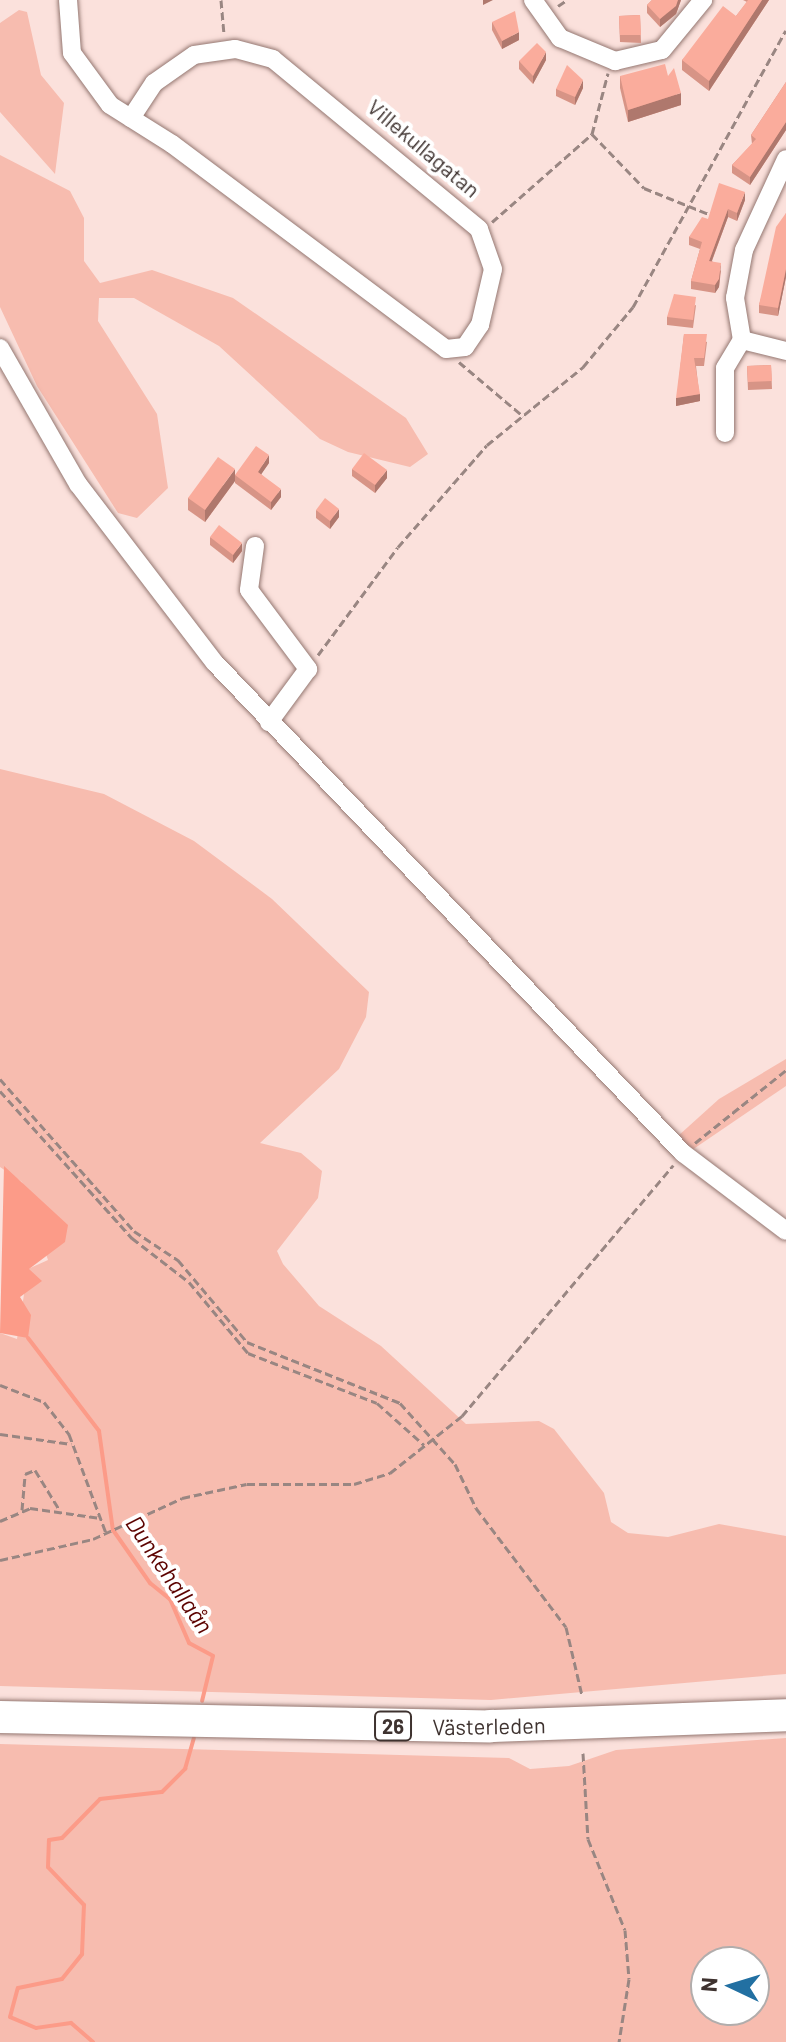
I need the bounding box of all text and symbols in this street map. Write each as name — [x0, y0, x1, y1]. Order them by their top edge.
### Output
street label: Villekullagatan — [362, 93, 486, 203]
water label: Dunkehallaån — [120, 1510, 220, 1638]
road number: 26 — [373, 1710, 413, 1742]
street label: Västerleden — [432, 1712, 546, 1740]
north arrow — [690, 1946, 770, 2026]
text: N — [695, 1976, 722, 1993]

